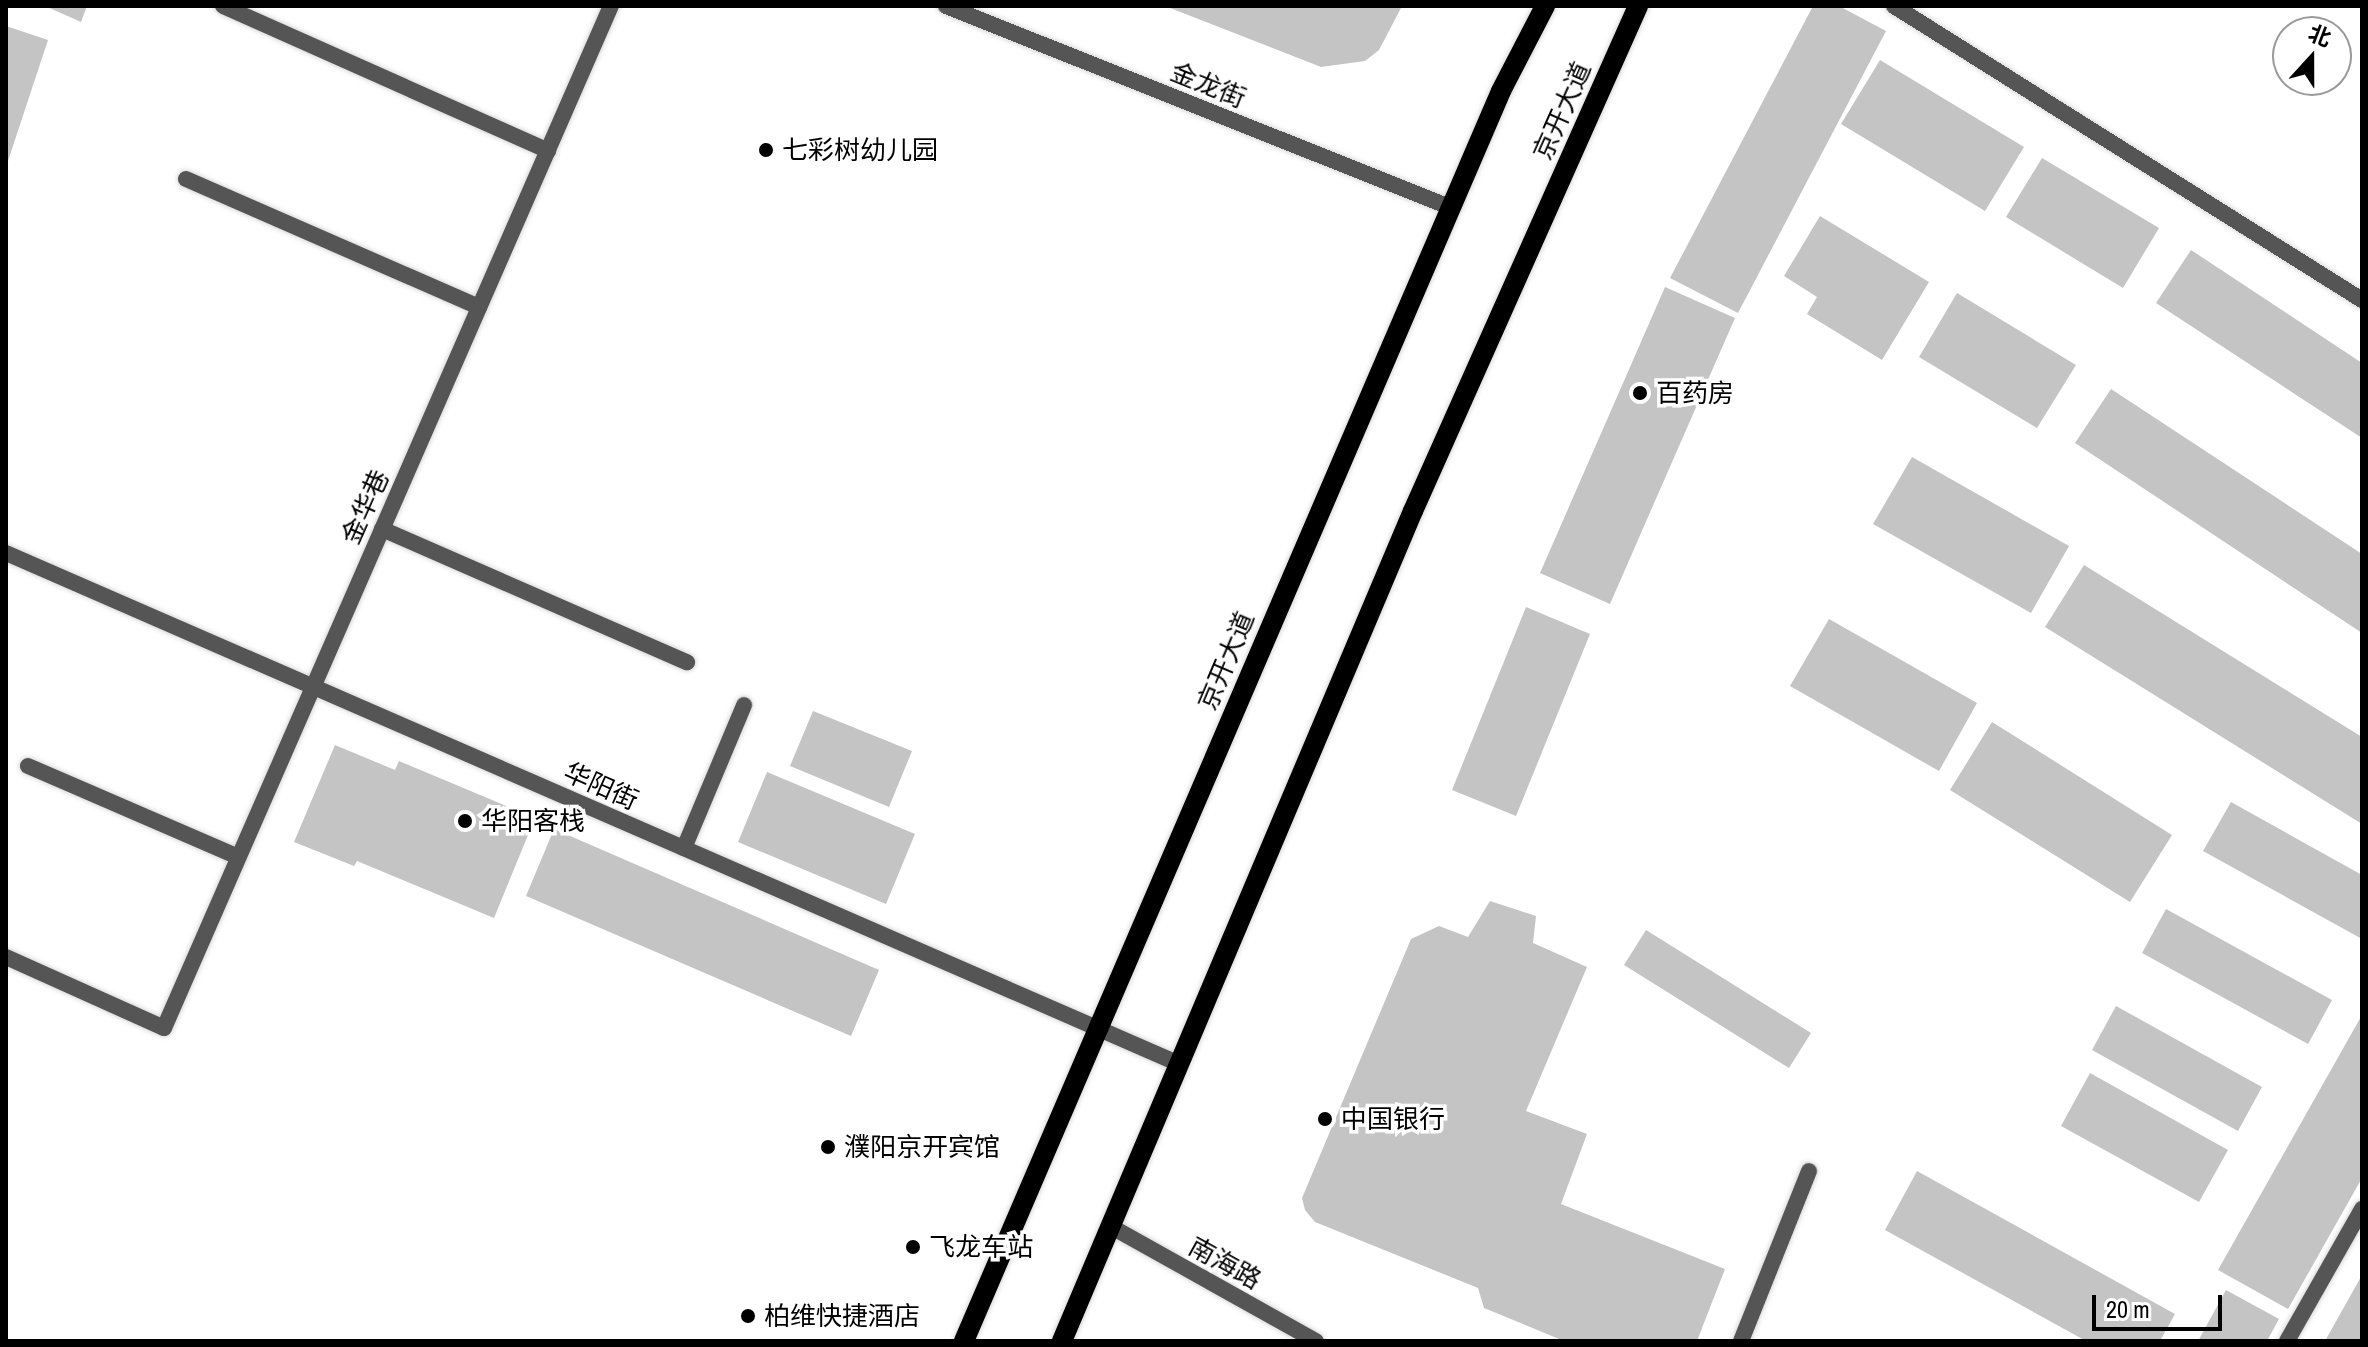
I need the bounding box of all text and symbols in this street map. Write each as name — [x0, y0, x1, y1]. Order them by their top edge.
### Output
north arrow — [2272, 16, 2352, 96]
text: 北 — [2304, 18, 2336, 53]
street label: 金龙街 — [1166, 56, 1250, 114]
street label: 京开大道 — [1527, 57, 1597, 165]
place label: 七彩树幼儿园 — [782, 134, 938, 166]
marker: 七彩树幼儿园 — [757, 141, 775, 159]
place label: 百药房 — [1656, 377, 1734, 409]
marker: 百药房 — [1631, 384, 1649, 402]
street label: 金华巷 — [335, 465, 395, 549]
street label: 京开大道 — [1191, 607, 1261, 715]
street label: 华阳街 — [559, 756, 643, 816]
place label: 华阳客栈 — [481, 805, 585, 837]
marker: 华阳客栈 — [456, 812, 474, 830]
place label: 中国银行 — [1341, 1103, 1445, 1135]
marker: 中国银行 — [1316, 1110, 1334, 1128]
place label: 濮阳京开宾馆 — [844, 1131, 1000, 1163]
marker: 濮阳京开宾馆 — [819, 1138, 837, 1156]
street label: 南海路 — [1183, 1230, 1267, 1296]
place label: 飞龙车站 — [929, 1231, 1033, 1263]
marker: 飞龙车站 — [904, 1238, 922, 1256]
scale bar — [2096, 1279, 2226, 1329]
text: 20 m — [2106, 1293, 2150, 1325]
place label: 柏维快捷酒店 — [764, 1300, 920, 1332]
marker: 柏维快捷酒店 — [739, 1307, 757, 1325]

